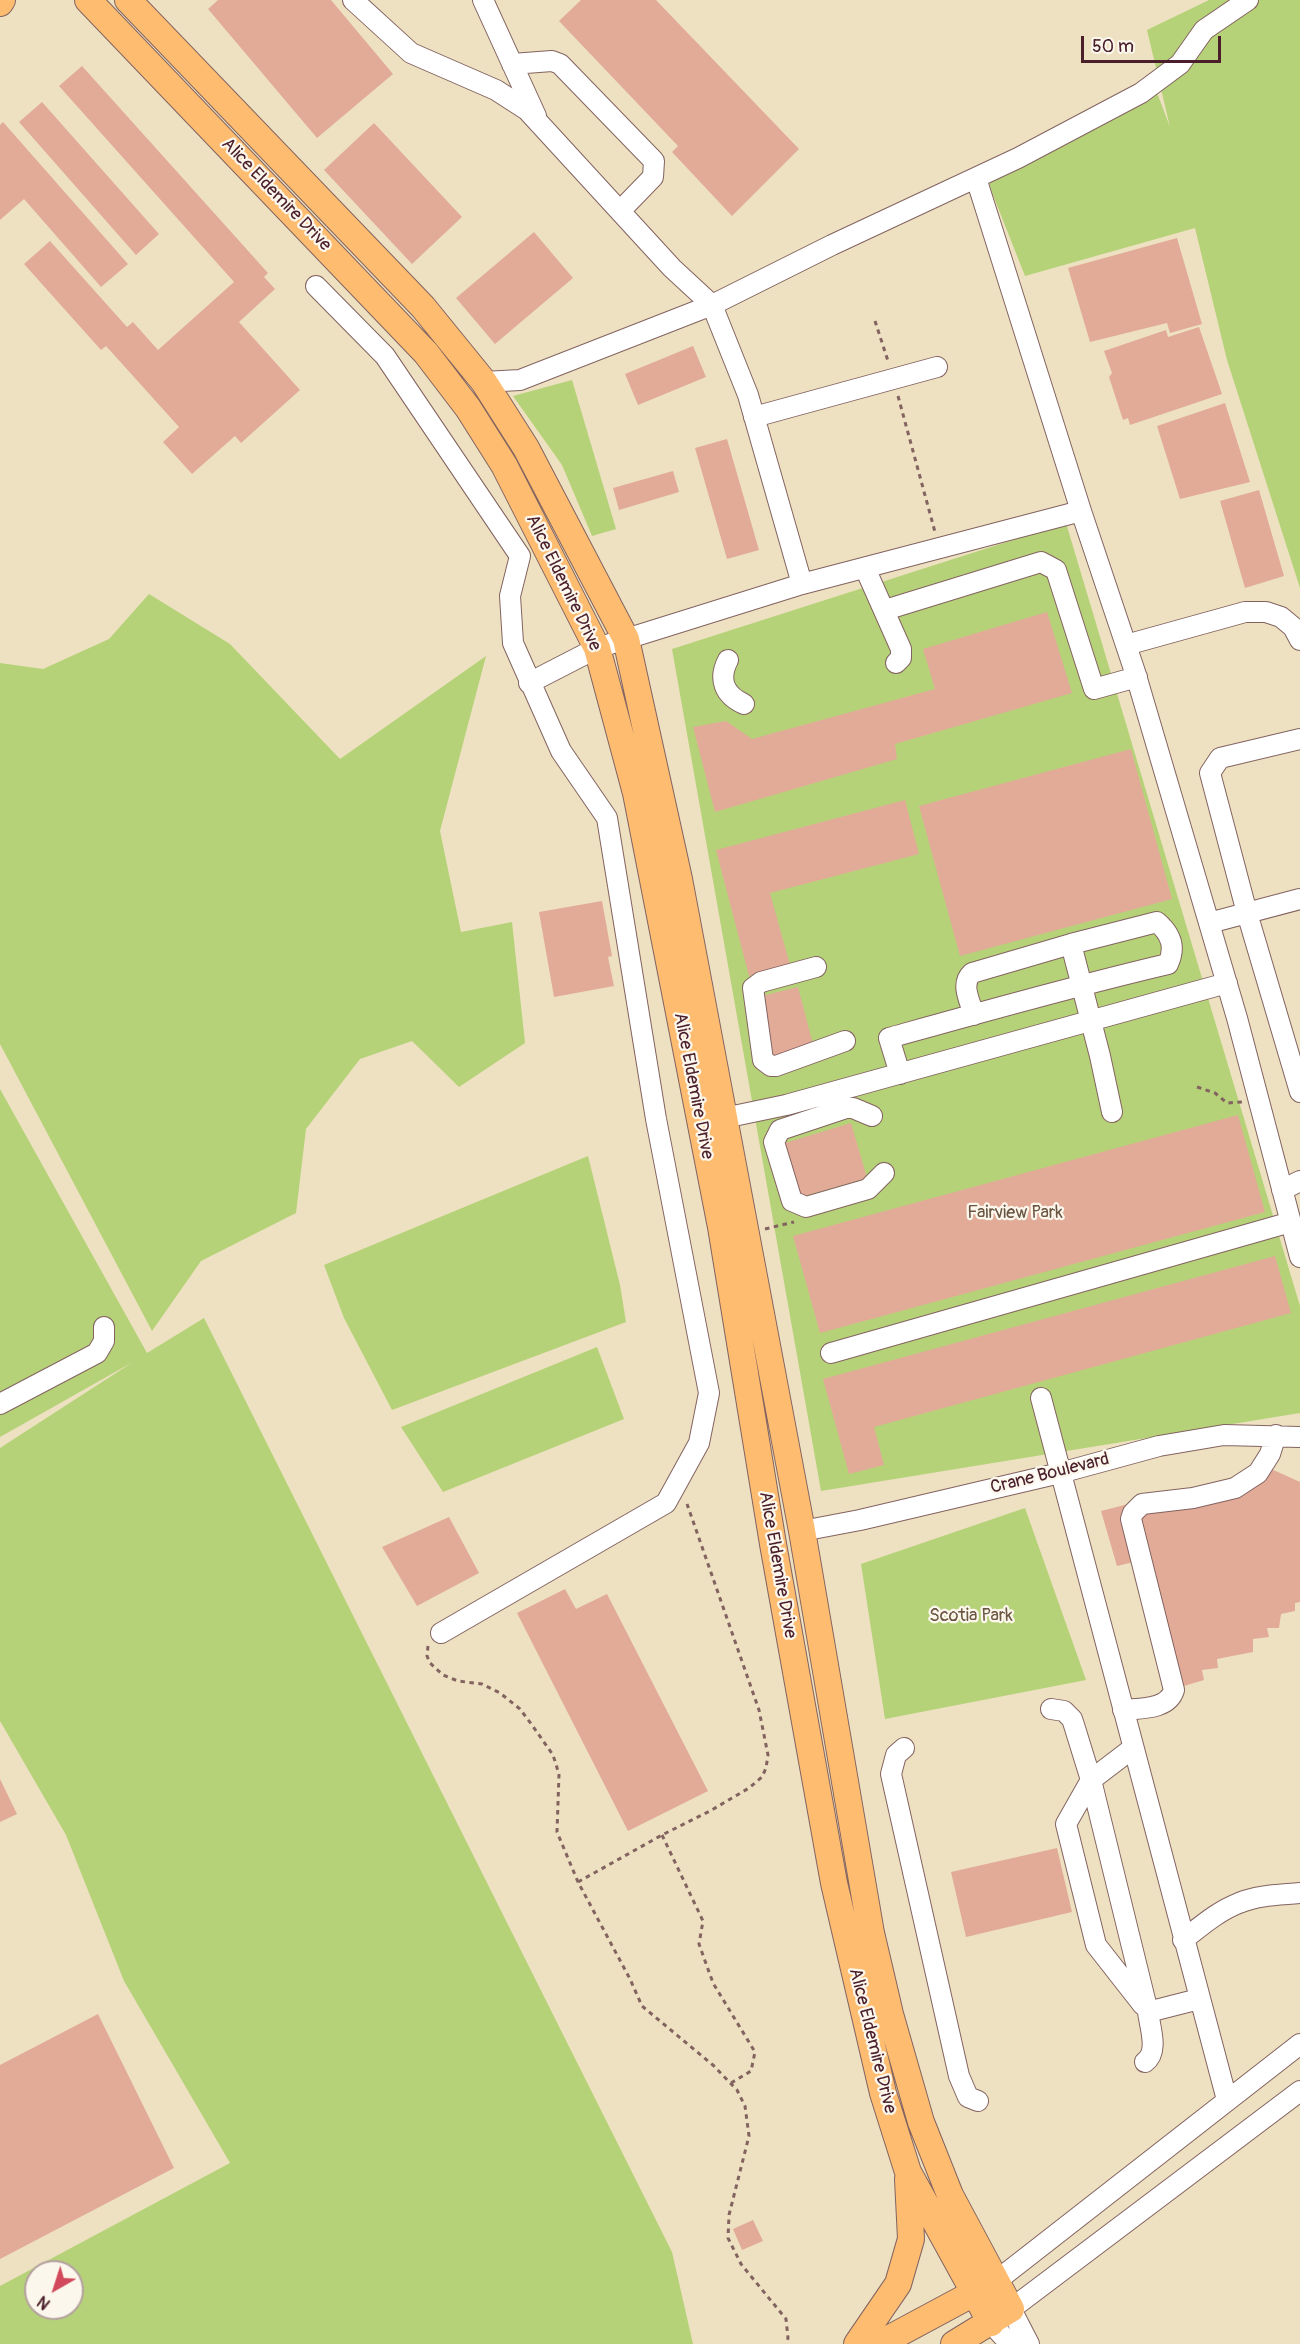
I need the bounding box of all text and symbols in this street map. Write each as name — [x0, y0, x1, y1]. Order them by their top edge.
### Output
scale bar — [1084, 24, 1224, 62]
text: 50 m — [1092, 35, 1134, 58]
street label: Alice Eldemire Drive — [217, 134, 335, 256]
street label: Alice Eldemire Drive — [521, 511, 605, 655]
street label: Alice Eldemire Drive — [668, 1011, 718, 1161]
park label: Fairview Park — [967, 1202, 1063, 1224]
street label: Crane Boulevard — [988, 1449, 1112, 1499]
street label: Alice Eldemire Drive — [753, 1490, 801, 1640]
park label: Scotia Park — [929, 1605, 1013, 1627]
street label: Alice Eldemire Drive — [844, 1966, 900, 2116]
north arrow — [24, 2260, 84, 2320]
text: N — [33, 2291, 54, 2314]

